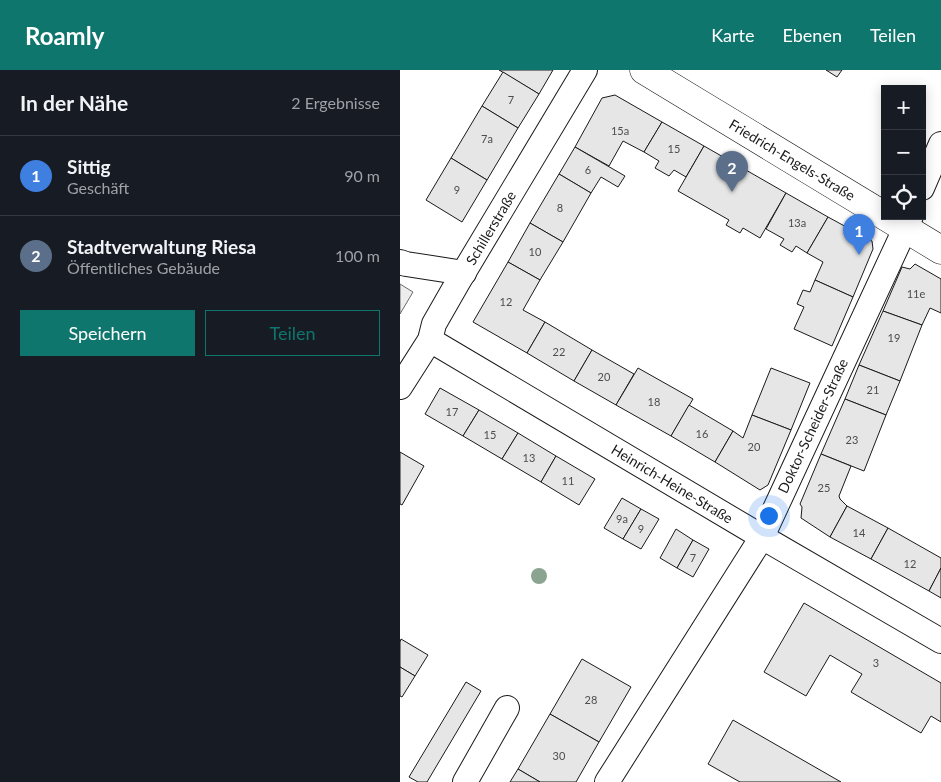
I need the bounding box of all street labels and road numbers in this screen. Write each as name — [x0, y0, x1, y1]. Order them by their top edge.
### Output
street label: Friedrich-Engels-Straße — [726, 115, 858, 204]
street label: Schillerstraße — [462, 188, 519, 268]
street label: Doktor-Scheider-Straße — [774, 356, 851, 496]
street label: Heinrich-Heine-Straße — [608, 441, 736, 527]

